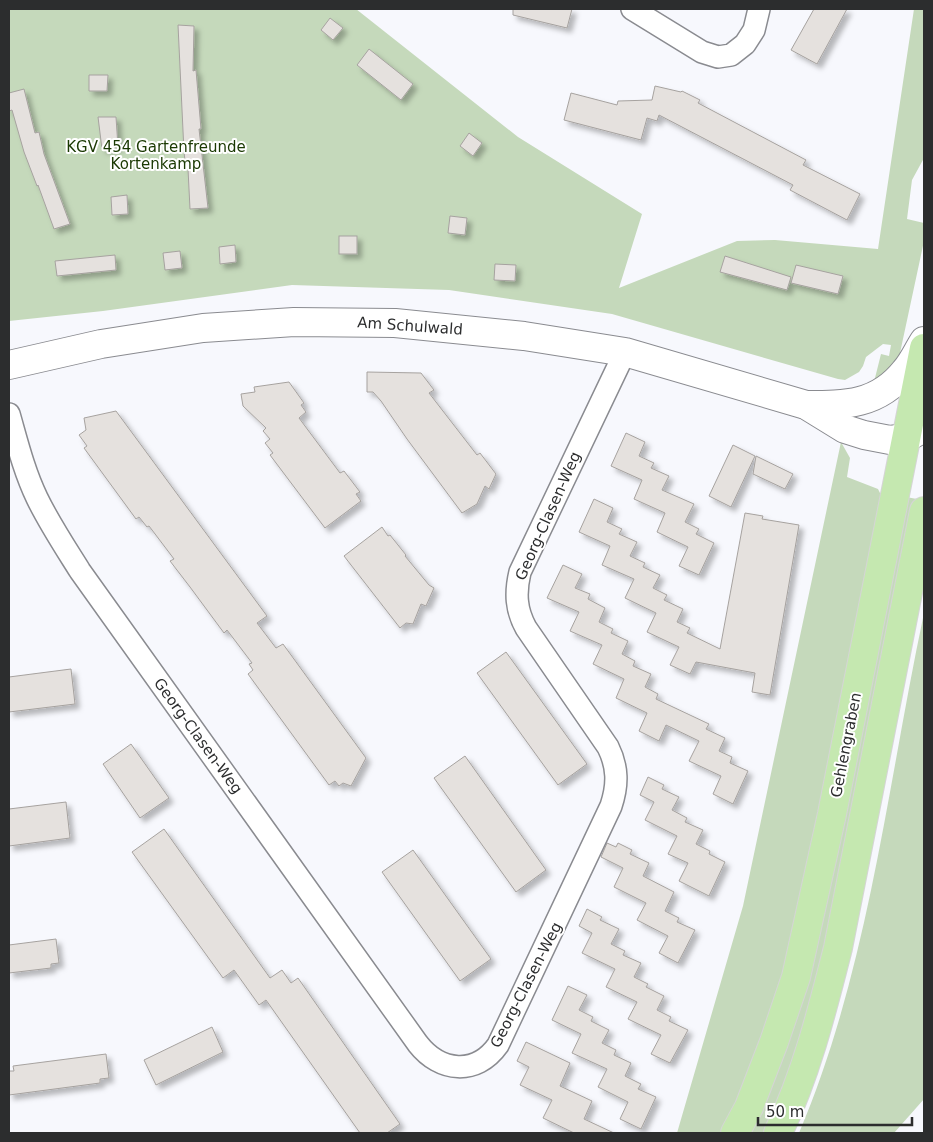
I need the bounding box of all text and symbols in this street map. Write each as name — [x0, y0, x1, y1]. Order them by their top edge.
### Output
park label: KGV 454 Gartenfreunde Kortenkamp — [66, 138, 246, 173]
street label: Am Schulwald — [357, 313, 463, 339]
street label: Georg-Clasen-Weg — [512, 449, 584, 583]
street label: Georg-Clasen-Weg — [150, 675, 246, 797]
street label: Gehlengraben — [827, 691, 865, 799]
street label: Georg-Clasen-Weg — [486, 919, 566, 1051]
scale bar — [758, 1094, 912, 1126]
text: 50 m — [766, 1103, 804, 1121]

